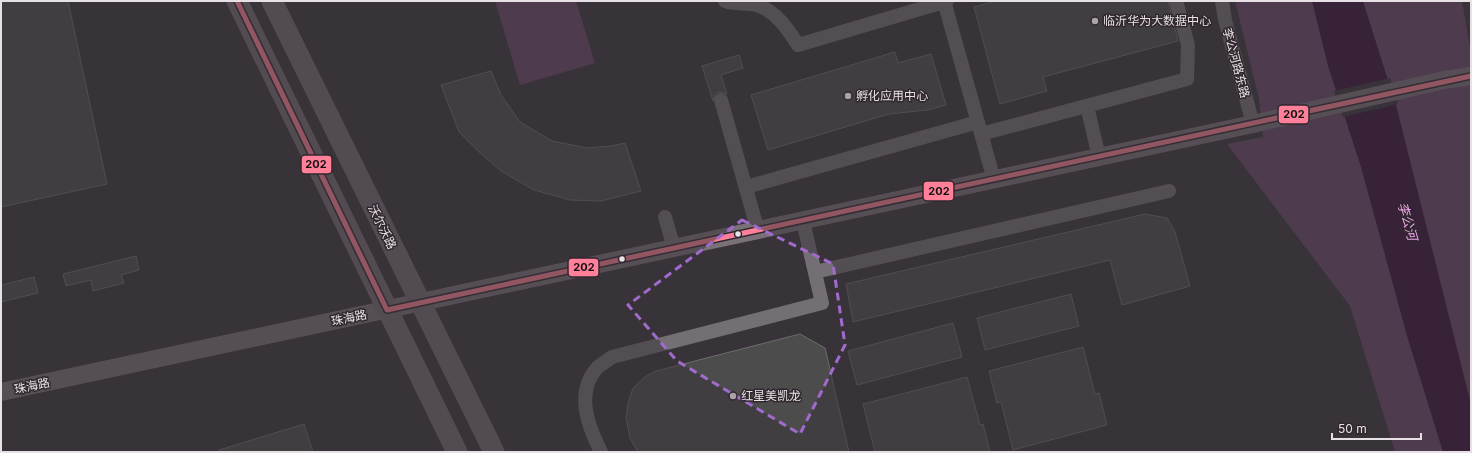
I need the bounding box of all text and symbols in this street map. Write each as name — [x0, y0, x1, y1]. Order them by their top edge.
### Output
place label: 临沂华为大数据中心 — [1103, 13, 1211, 28]
marker: 临沂华为大数据中心 — [1090, 16, 1100, 26]
street label: 李公河路东路 — [1220, 26, 1253, 100]
place label: 孵化应用中心 — [856, 88, 928, 103]
marker: 孵化应用中心 — [843, 91, 853, 101]
line badge: 202 — [1278, 105, 1309, 124]
text: 202 — [1283, 107, 1305, 121]
line badge: 202 — [301, 155, 332, 174]
text: 202 — [305, 157, 327, 171]
line badge: 202 — [923, 181, 954, 201]
text: 202 — [928, 184, 950, 198]
water label: 李公河 — [1395, 200, 1422, 245]
street label: 沃尔沃路 — [365, 202, 400, 252]
unlabelled marker — [733, 229, 743, 239]
unlabelled marker — [617, 254, 627, 264]
line badge: 202 — [568, 258, 599, 277]
text: 202 — [573, 260, 595, 274]
street label: 珠海路 — [330, 306, 368, 329]
street label: 珠海路 — [13, 374, 51, 397]
place label: 红星美凯龙 — [741, 388, 801, 403]
marker: 红星美凯龙 — [728, 391, 738, 401]
scale bar — [1332, 415, 1421, 441]
text: 50 m — [1338, 421, 1367, 436]

